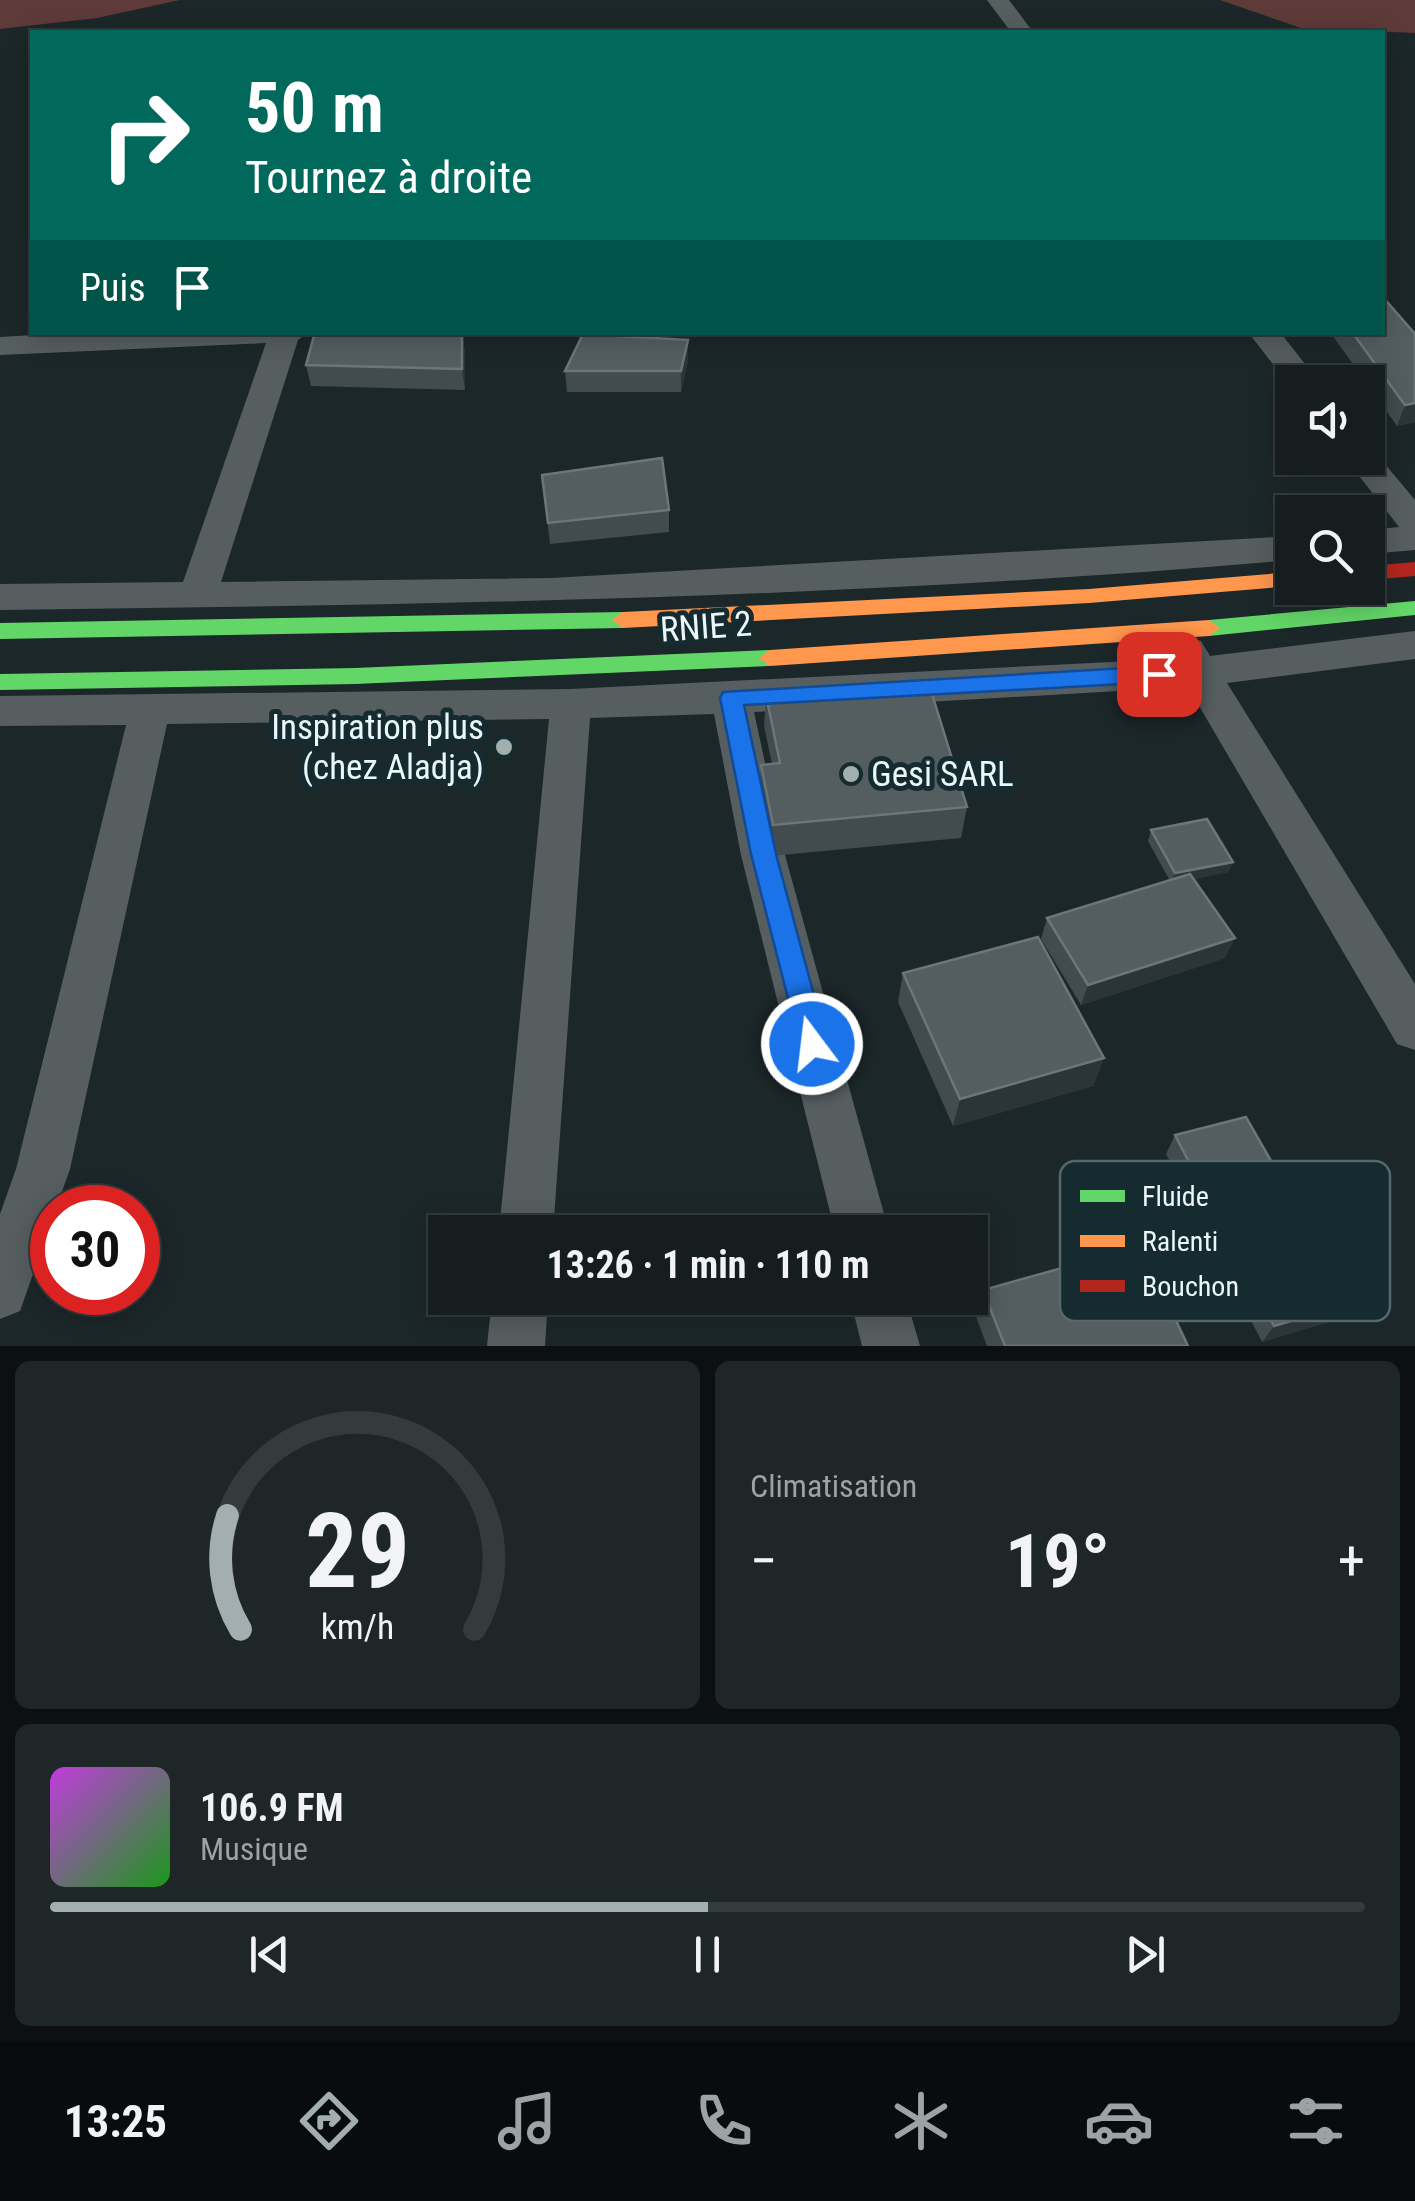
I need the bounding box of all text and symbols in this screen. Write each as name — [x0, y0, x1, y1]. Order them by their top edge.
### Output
text: 50 m — [245, 67, 384, 149]
icon: right — [80, 70, 210, 200]
text: Tournez à droite — [245, 151, 532, 204]
icon: arrive — [165, 260, 220, 315]
text: Puis — [80, 266, 145, 310]
map controls — [1275, 365, 1385, 605]
button: sound — [1275, 365, 1385, 475]
button: search — [1275, 495, 1385, 605]
street label: RNIE 2 — [659, 603, 753, 651]
pin — [1117, 632, 1202, 717]
icon: arrive — [1132, 647, 1187, 702]
place label: Inspiration plus (chez Aladja) — [271, 707, 484, 788]
marker: Inspiration plus (chez Aladja) — [493, 736, 515, 758]
place label: Gesi SARL — [871, 754, 1014, 795]
marker: Gesi SARL — [840, 763, 862, 785]
position arrow — [760, 992, 864, 1096]
legend — [1060, 1161, 1390, 1321]
text: Fluide — [1142, 1180, 1209, 1213]
speed limit sign: 30 — [30, 1185, 160, 1315]
text: Ralenti — [1142, 1225, 1218, 1258]
text: 13:26 · 1 min · 110 m — [547, 1243, 869, 1287]
text: Bouchon — [1142, 1270, 1239, 1303]
text: Climatisation — [750, 1467, 917, 1505]
text: 29 — [305, 1491, 410, 1612]
text: 19° — [1005, 1517, 1110, 1605]
text: − — [750, 1529, 778, 1593]
text: + — [1338, 1529, 1365, 1593]
text: km/h — [321, 1606, 394, 1648]
text: 106.9 FM — [200, 1786, 344, 1830]
text: Musique — [200, 1830, 308, 1868]
icon: previous — [242, 1927, 297, 1982]
icon: pause — [680, 1927, 735, 1982]
icon: next — [1118, 1927, 1173, 1982]
icon: directions — [294, 2086, 364, 2156]
icon: music — [492, 2086, 562, 2156]
icon: phone — [689, 2086, 759, 2156]
icon: climate — [886, 2086, 956, 2156]
icon: car — [1084, 2086, 1154, 2156]
icon: filters — [1281, 2086, 1351, 2156]
text: 13:25 — [64, 2095, 167, 2148]

